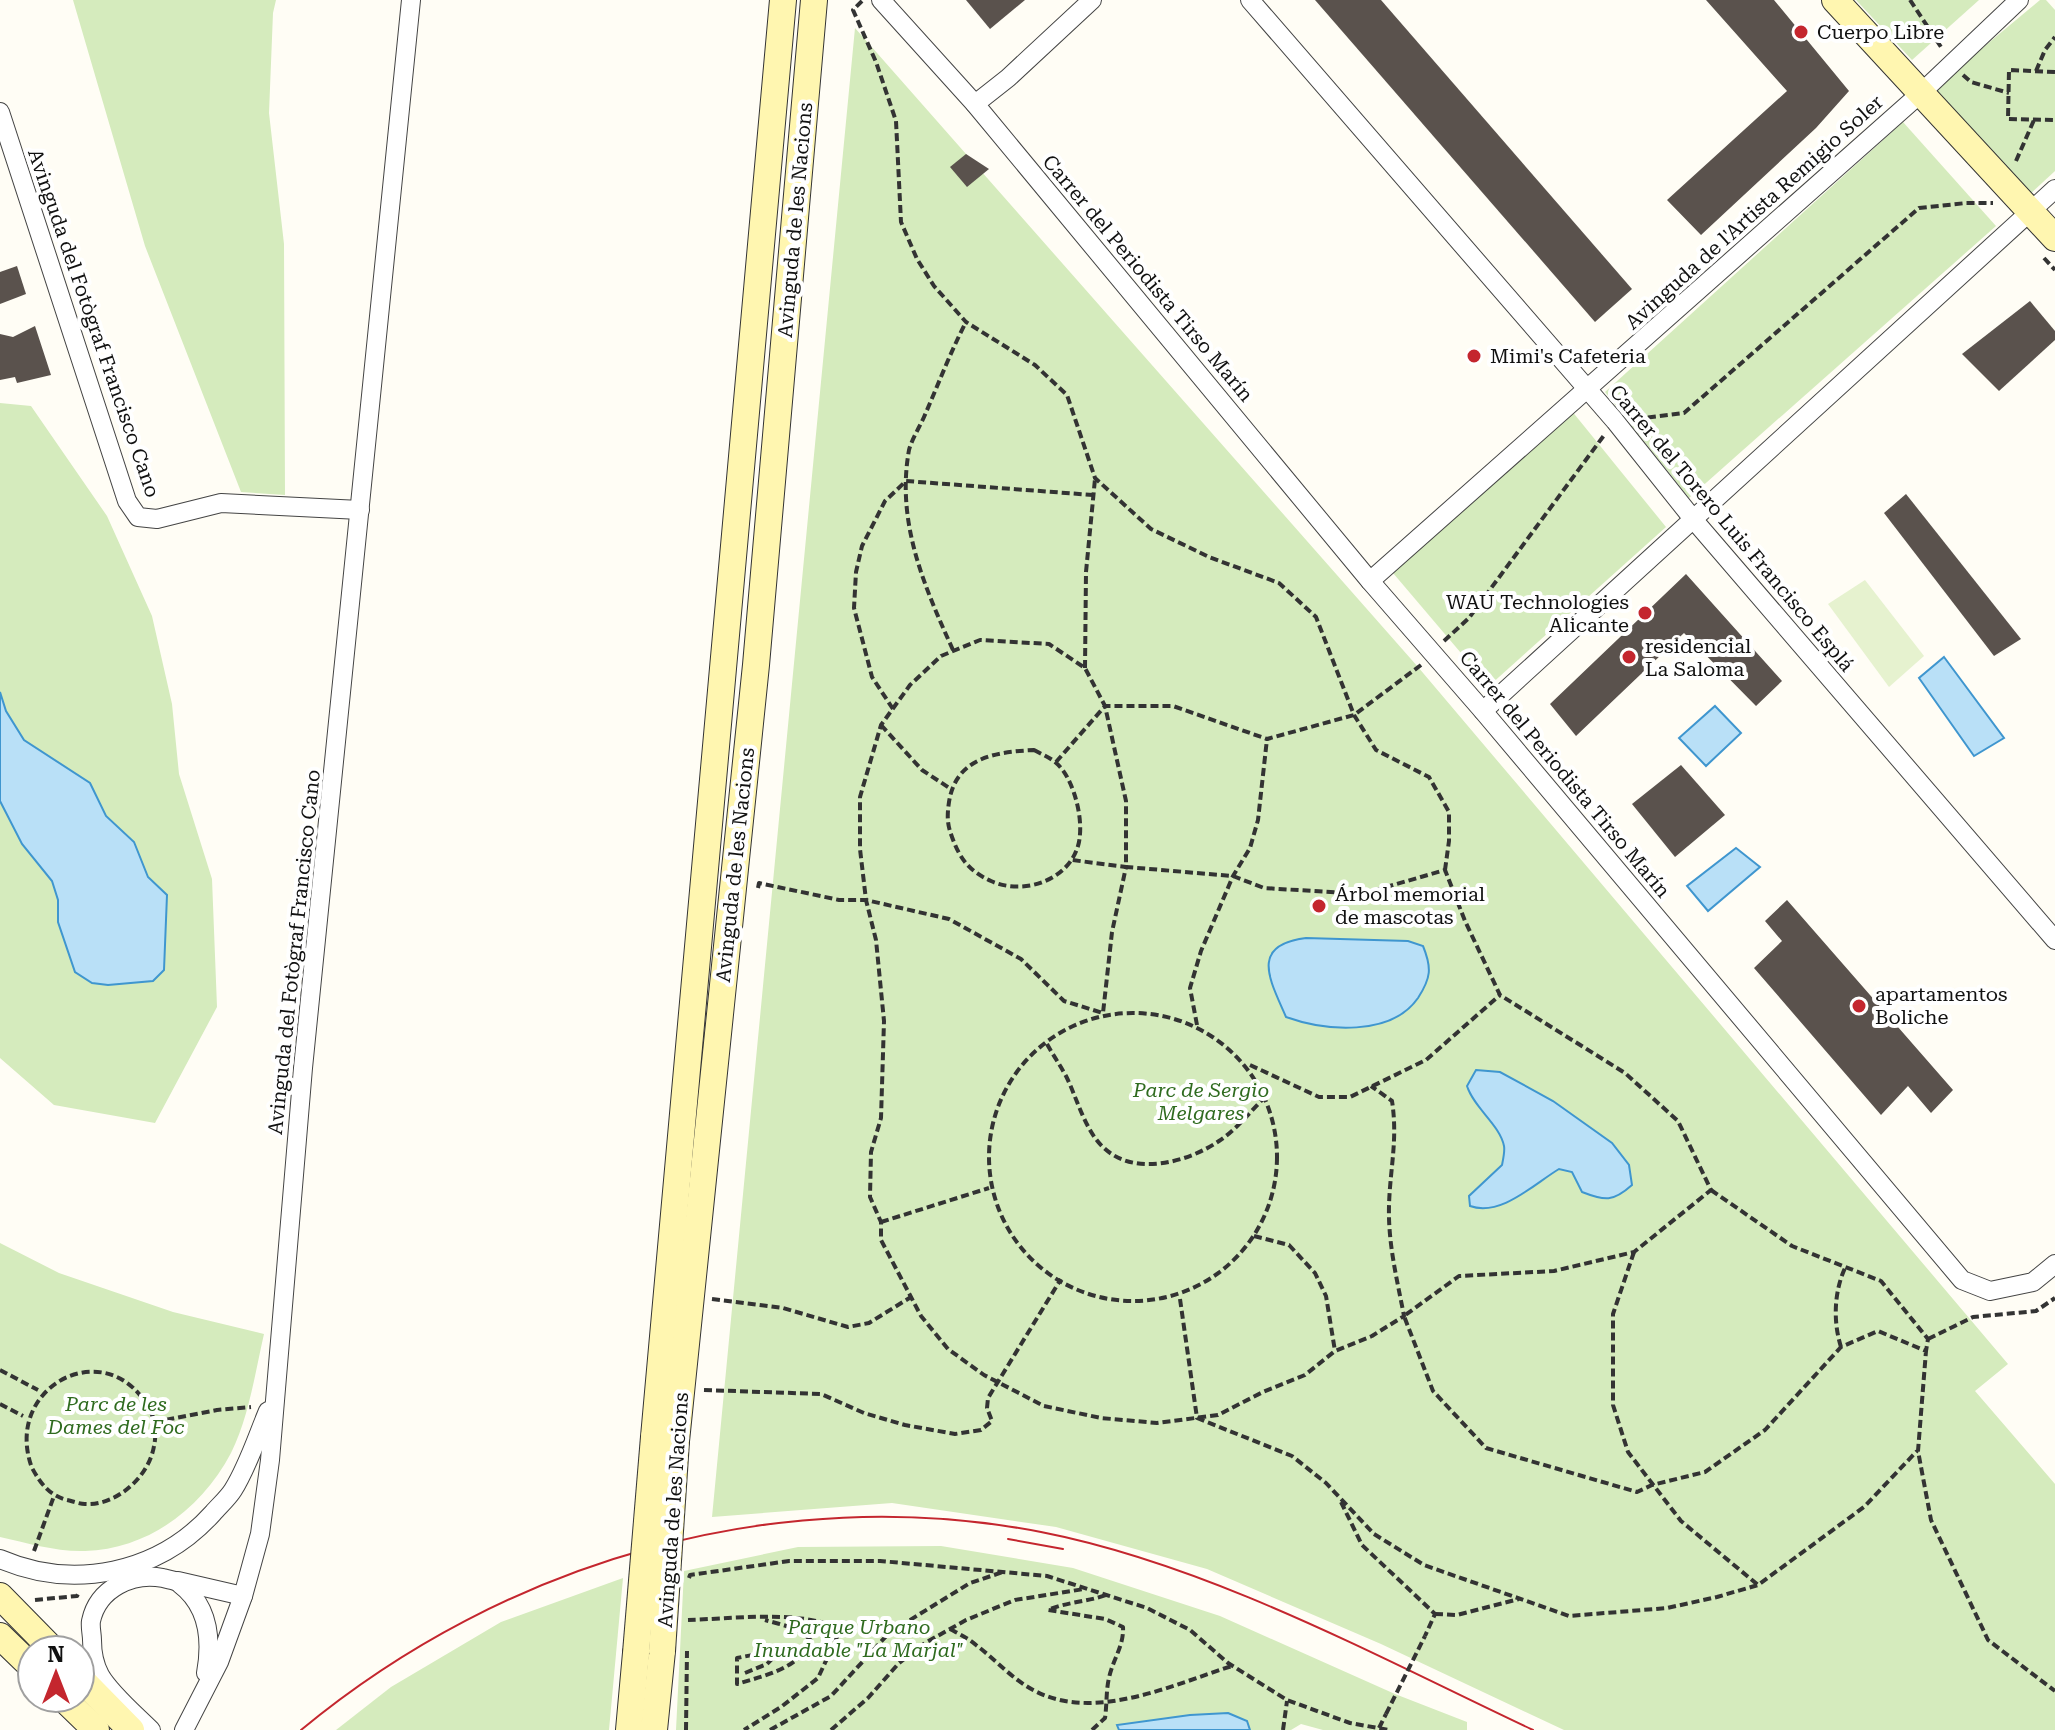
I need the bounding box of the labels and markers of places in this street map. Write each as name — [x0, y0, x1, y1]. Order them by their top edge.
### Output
place label: Cuerpo Libre — [1817, 20, 1944, 44]
marker: Cuerpo Libre — [1792, 23, 1810, 41]
place label: Mimi's Cafeteria — [1490, 344, 1646, 368]
marker: Mimi's Cafeteria — [1465, 347, 1483, 365]
place label: WAU Technologies Alicante — [1446, 590, 1629, 637]
marker: WAU Technologies Alicante — [1636, 604, 1654, 622]
place label: residencial La Saloma — [1645, 634, 1751, 681]
marker: residencial La Saloma — [1620, 648, 1638, 666]
place label: Árbol memorial de mascotas — [1335, 882, 1485, 929]
marker: Árbol memorial de mascotas — [1310, 897, 1328, 915]
place label: apartamentos Boliche — [1875, 982, 2007, 1029]
marker: apartamentos Boliche — [1850, 997, 1868, 1015]

